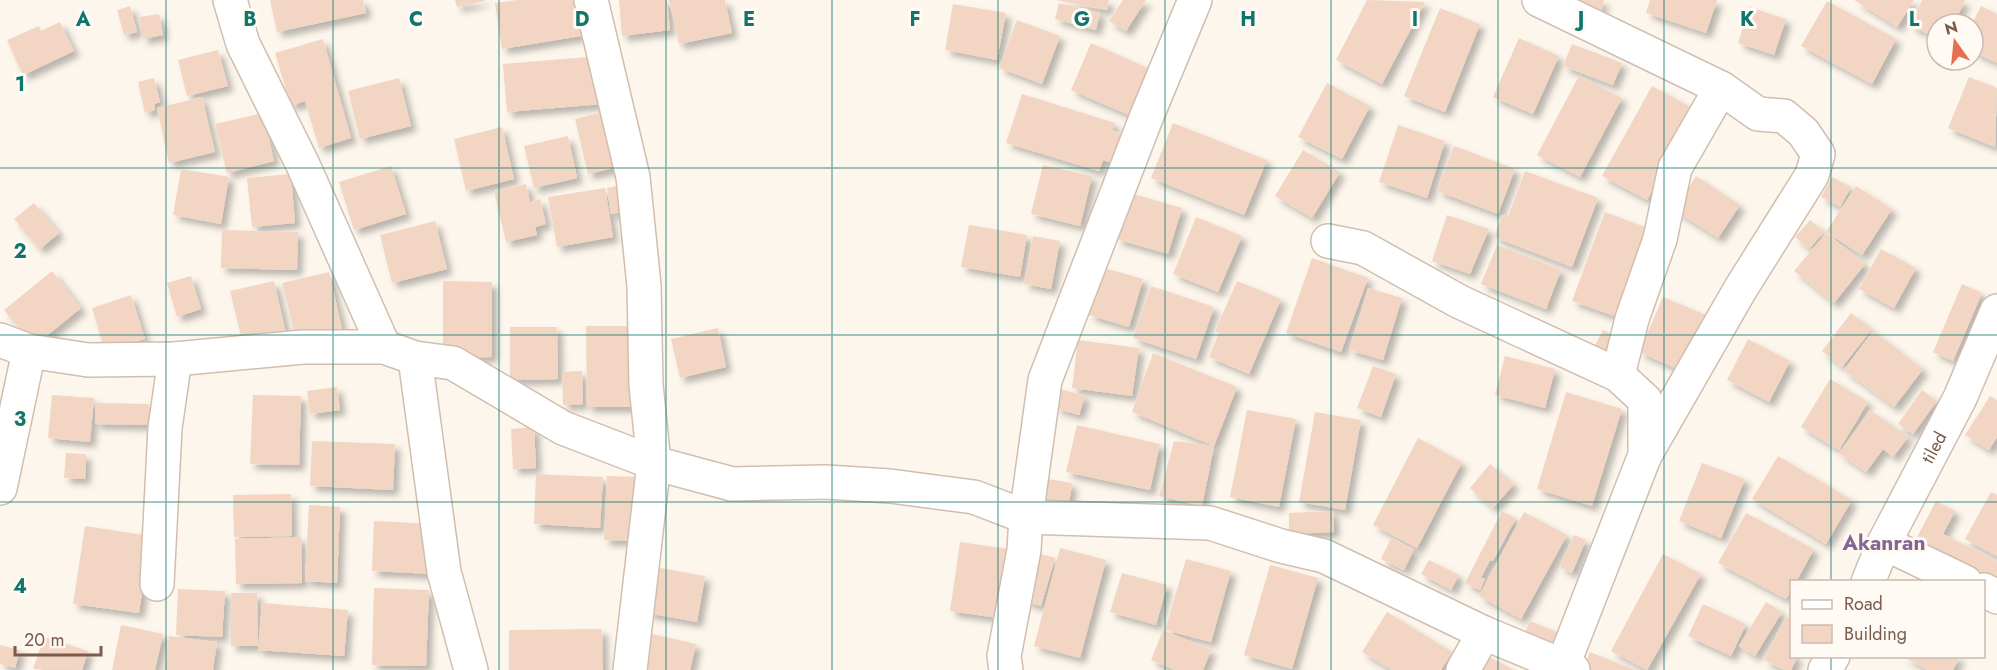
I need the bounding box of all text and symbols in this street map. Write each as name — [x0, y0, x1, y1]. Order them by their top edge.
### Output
text: A — [75, 5, 91, 34]
text: B — [243, 5, 257, 34]
text: C — [409, 5, 423, 34]
text: D — [575, 5, 589, 34]
text: E — [743, 5, 755, 34]
text: F — [909, 5, 921, 34]
text: G — [1074, 5, 1090, 34]
text: H — [1240, 5, 1256, 34]
text: I — [1412, 5, 1418, 34]
text: J — [1574, 5, 1584, 34]
text: K — [1740, 5, 1754, 34]
text: L — [1909, 5, 1920, 34]
north arrow — [1925, 12, 1985, 72]
text: N — [1942, 15, 1960, 41]
text: 1 — [15, 70, 25, 99]
text: 2 — [13, 237, 27, 266]
text: 3 — [14, 405, 26, 434]
street label: tiled — [1915, 427, 1953, 468]
district label: Akanran — [1842, 528, 1925, 558]
text: 4 — [13, 572, 27, 601]
legend — [1790, 580, 1985, 658]
text: Road — [1844, 591, 1883, 617]
scale bar — [15, 619, 100, 657]
text: Building — [1844, 621, 1907, 647]
text: 20 m — [24, 627, 64, 653]

